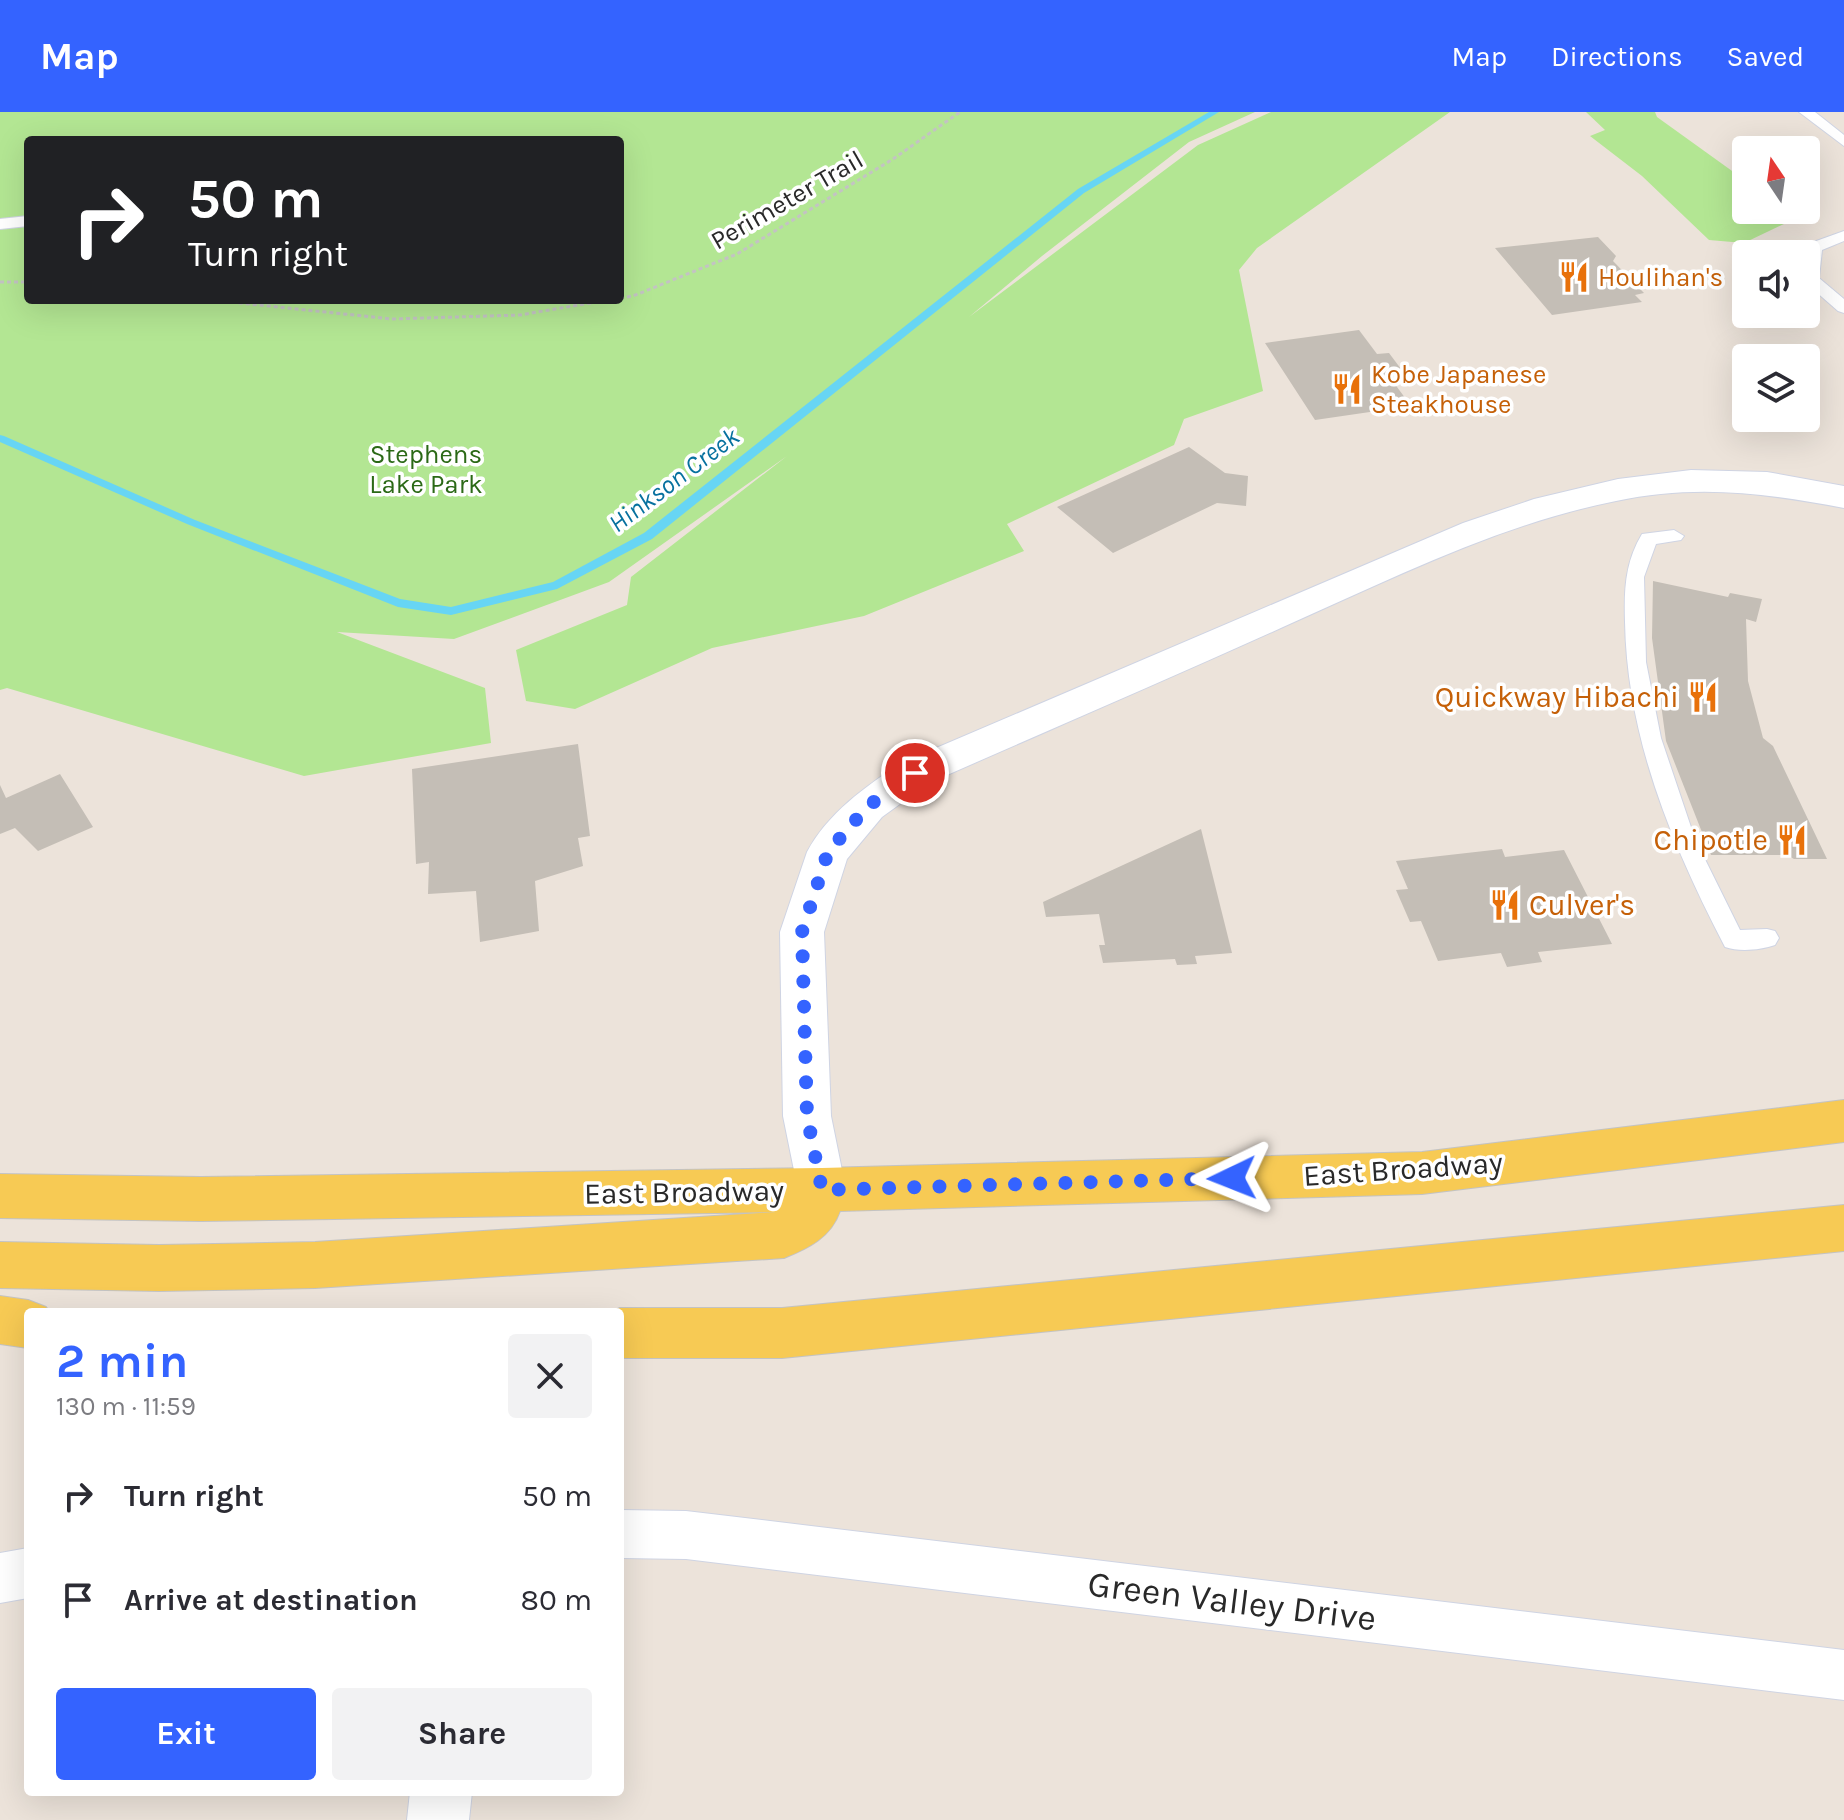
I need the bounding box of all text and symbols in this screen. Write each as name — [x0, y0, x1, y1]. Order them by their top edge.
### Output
text: Map — [40, 34, 119, 79]
text: Map — [1452, 40, 1507, 73]
text: Directions — [1551, 40, 1683, 73]
text: Saved — [1727, 40, 1804, 73]
north arrow — [1732, 136, 1820, 224]
map controls — [1732, 136, 1820, 432]
street label: Perimeter Trail — [705, 144, 869, 256]
text: 50 m — [188, 166, 323, 231]
icon: right — [56, 168, 160, 272]
text: Turn right — [188, 233, 348, 275]
button: sound — [1732, 240, 1820, 328]
restaurant icon: Houlihan's — [1557, 260, 1591, 294]
place label: Houlihan's — [1598, 262, 1723, 293]
button: layers — [1732, 344, 1820, 432]
place label: Kobe Japanese Steakhouse — [1371, 359, 1546, 420]
restaurant icon: Kobe Japanese Steakhouse — [1330, 372, 1364, 406]
water label: Hinkson Creek — [603, 420, 746, 539]
park label: Stephens Lake Park — [369, 439, 483, 500]
place label: Quickway Hibachi — [1435, 679, 1679, 715]
restaurant icon: Quickway Hibachi — [1686, 680, 1720, 714]
pin — [881, 739, 949, 807]
icon: arrive — [893, 751, 937, 795]
place label: Chipotle — [1654, 822, 1768, 858]
restaurant icon: Chipotle — [1775, 823, 1809, 857]
place label: Culver's — [1529, 887, 1635, 923]
restaurant icon: Culver's — [1488, 888, 1522, 922]
position arrow — [1190, 1136, 1274, 1220]
street label: East Broadway — [1302, 1144, 1504, 1194]
street label: East Broadway — [584, 1172, 784, 1212]
text: 2 min — [56, 1333, 188, 1389]
button: close — [508, 1334, 592, 1418]
text: 130 m · 11:59 — [56, 1391, 196, 1422]
icon: right — [56, 1474, 100, 1518]
text: Turn right — [124, 1478, 264, 1514]
text: 50 m — [522, 1478, 592, 1514]
street label: Green Valley Drive — [1085, 1562, 1379, 1640]
icon: arrive — [56, 1578, 100, 1622]
text: Arrive at destination — [124, 1582, 418, 1618]
text: 80 m — [521, 1582, 592, 1618]
button: Exit — [56, 1688, 316, 1780]
button: Share — [332, 1688, 592, 1780]

